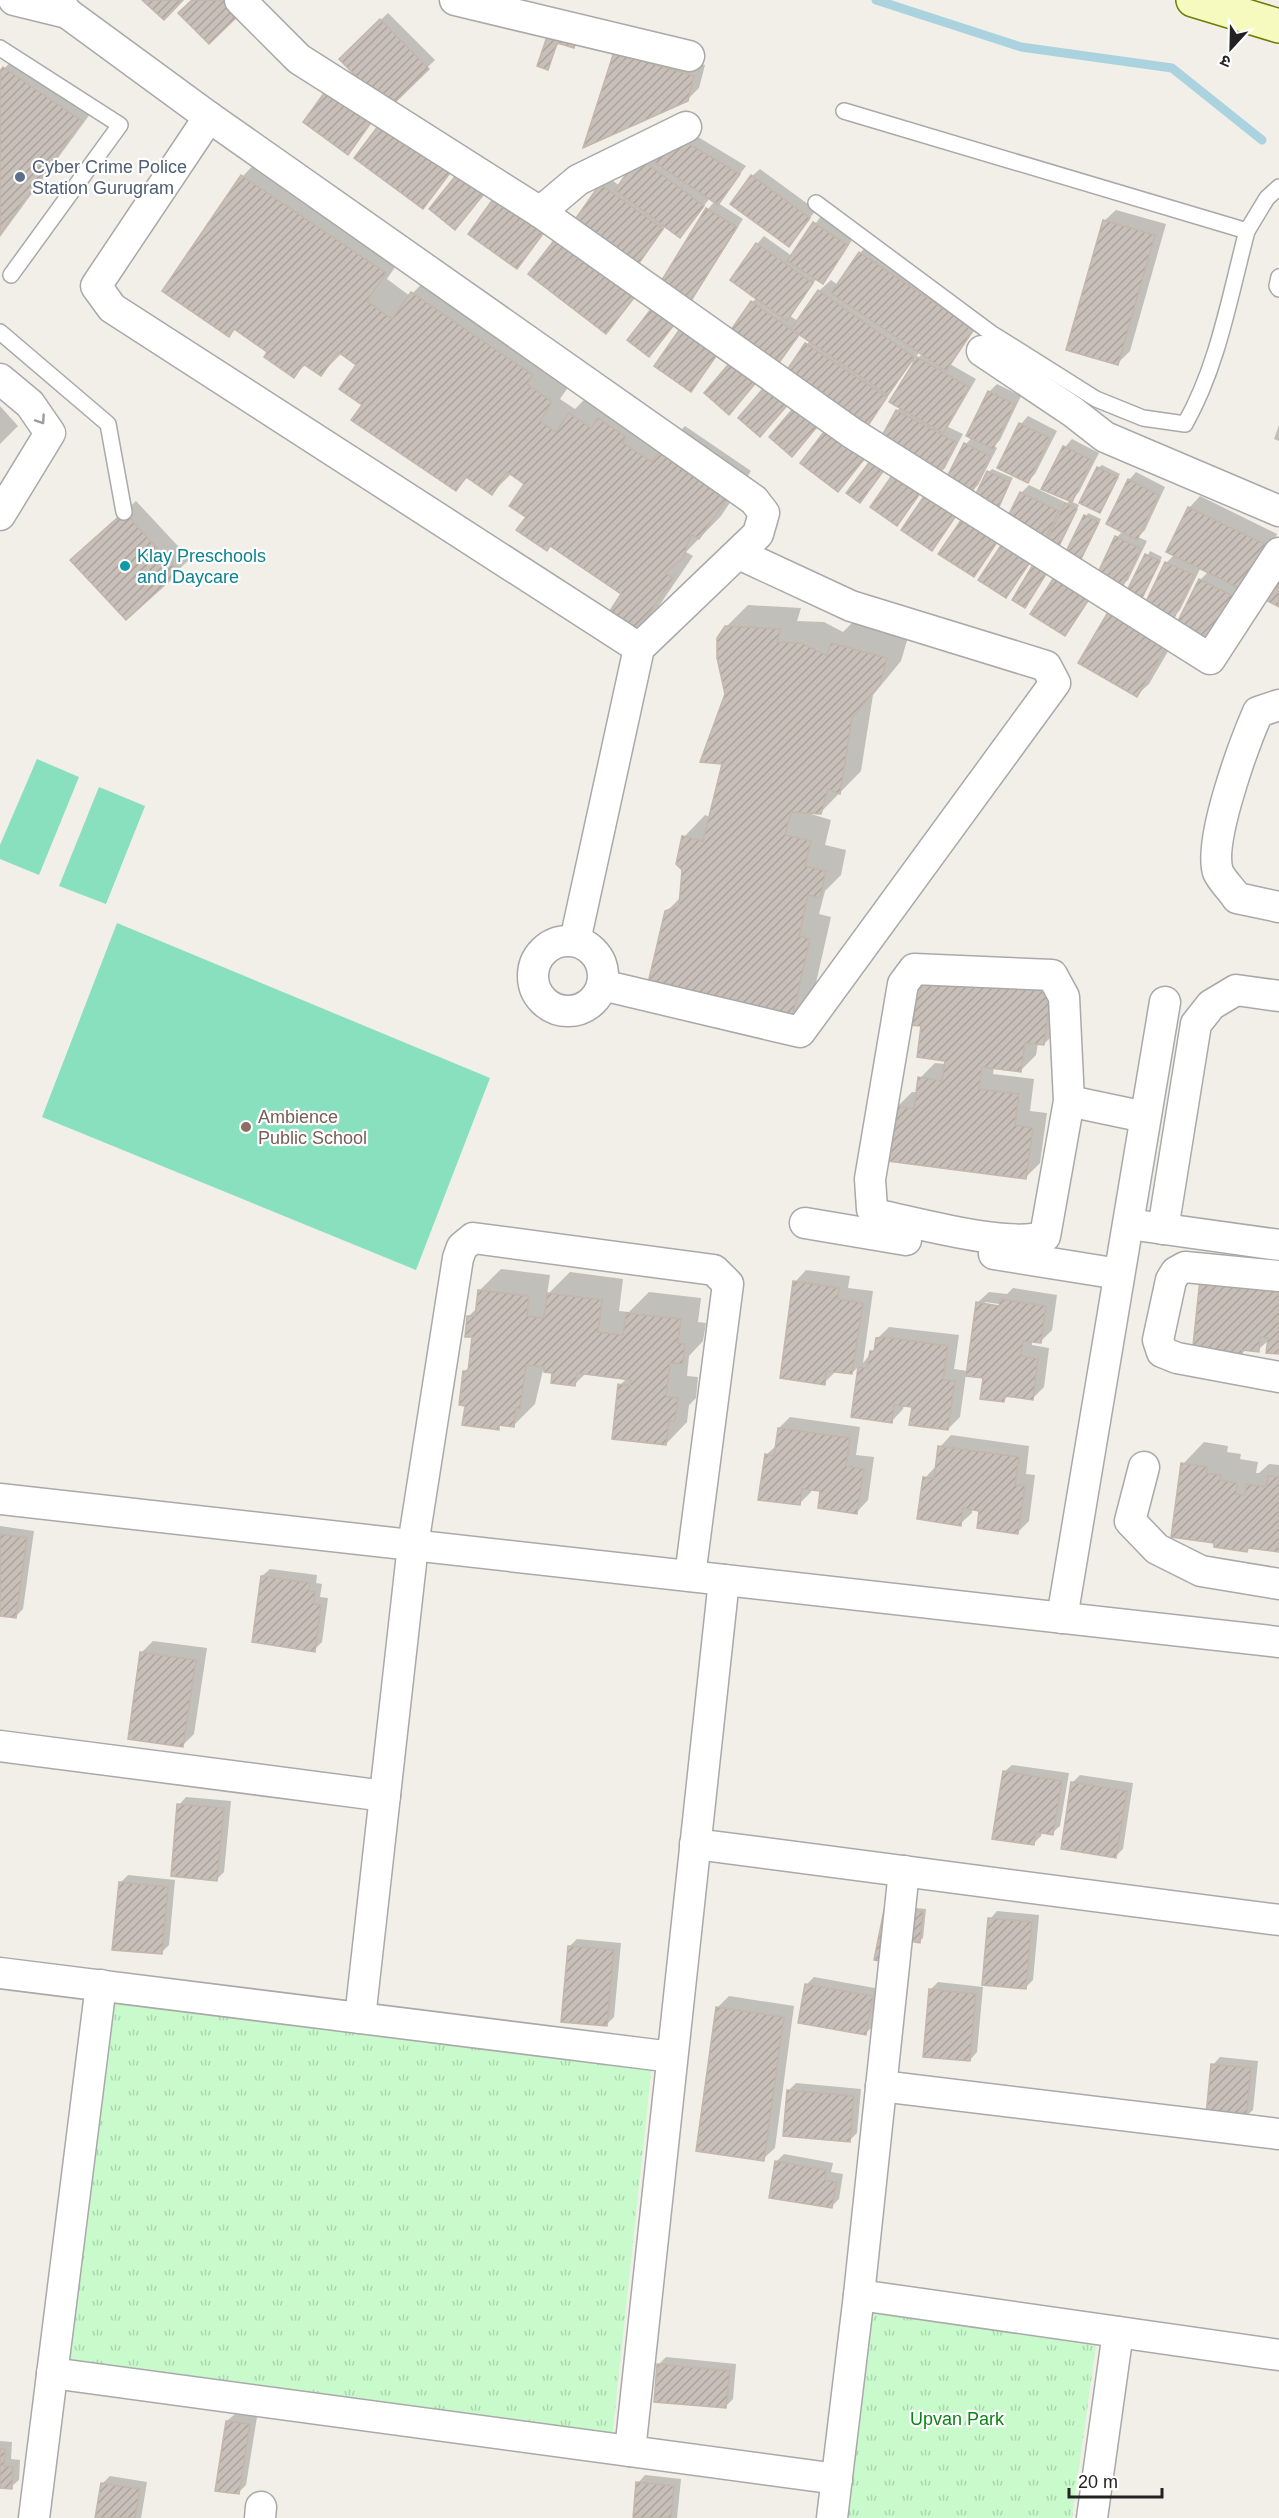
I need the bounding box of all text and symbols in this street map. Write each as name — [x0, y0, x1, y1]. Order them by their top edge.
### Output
north arrow — [1201, 18, 1261, 78]
text: उ — [1217, 52, 1233, 71]
place label: Cyber Crime Police Station Gurugram — [32, 157, 187, 198]
marker: Cyber Crime Police Station Gurugram — [13, 170, 27, 184]
one-way arrow — [34, 413, 45, 424]
place label: Klay Preschools and Daycare — [137, 546, 266, 587]
marker: Klay Preschools and Daycare — [118, 559, 132, 573]
place label: Ambience Public School — [258, 1107, 367, 1148]
marker: Ambience Public School — [239, 1120, 253, 1134]
park label: Upvan Park — [910, 2409, 1005, 2429]
scale bar — [1069, 2461, 1162, 2499]
text: 20 m — [1078, 2472, 1118, 2492]

